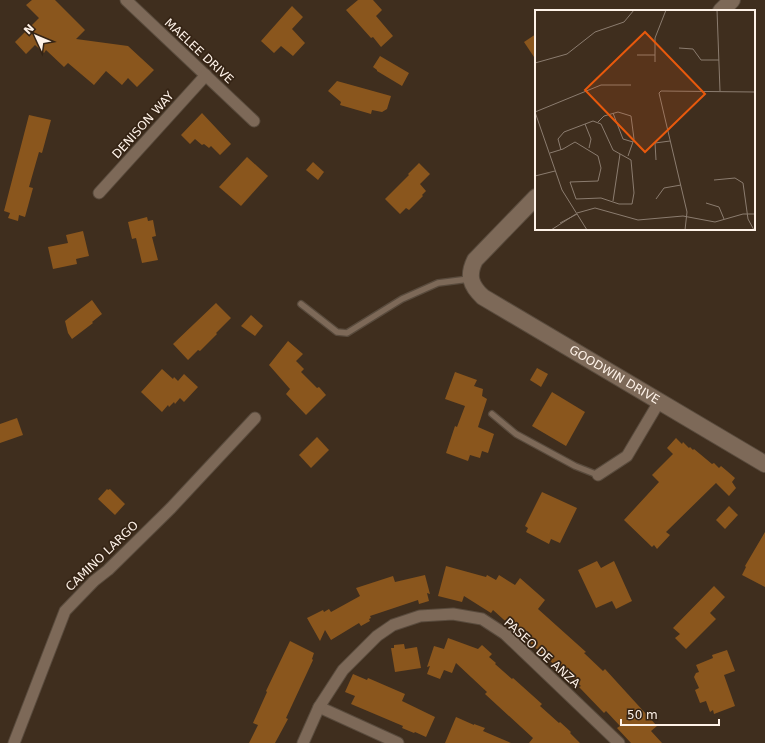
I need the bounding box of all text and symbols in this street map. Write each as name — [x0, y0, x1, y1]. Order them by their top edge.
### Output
inset map — [535, 10, 755, 230]
north arrow — [16, 16, 56, 56]
street label: MAELEE DRIVE — [162, 16, 236, 86]
text: N — [21, 22, 37, 37]
street label: DENISON WAY — [109, 88, 177, 161]
street label: GOODWIN DRIVE — [567, 343, 662, 407]
street label: CAMINO LARGO — [63, 518, 141, 594]
street label: PASEO DE ANZA — [501, 615, 583, 691]
scale bar — [621, 701, 719, 727]
text: 50 m — [627, 708, 658, 722]

